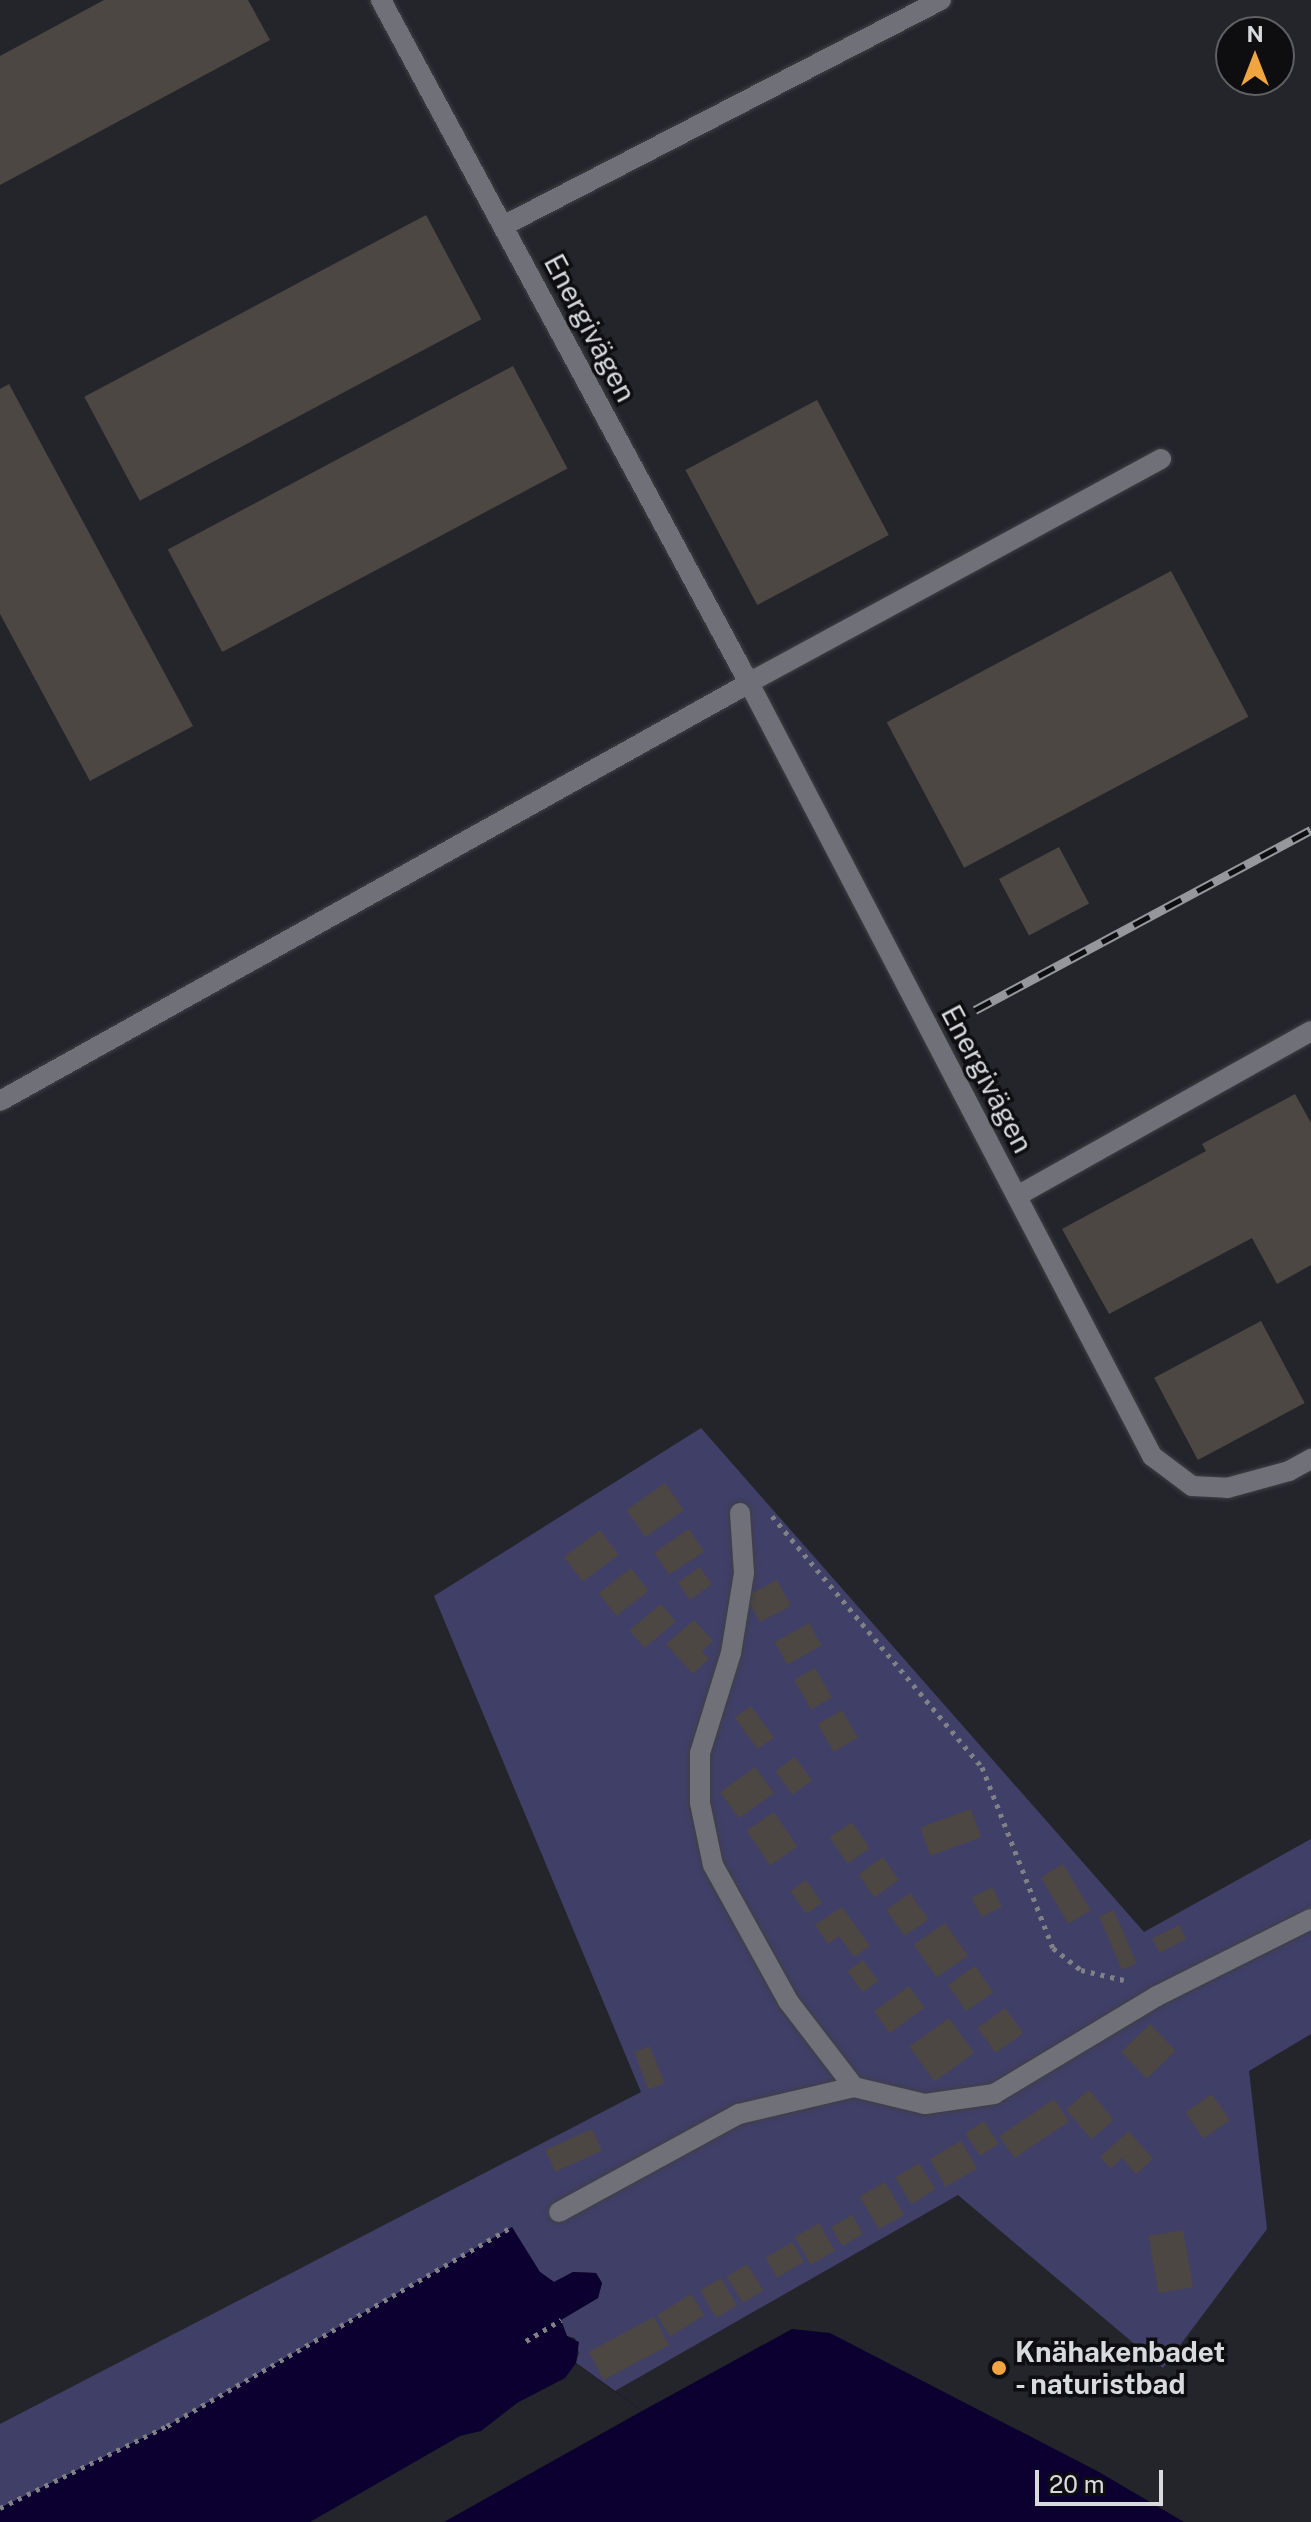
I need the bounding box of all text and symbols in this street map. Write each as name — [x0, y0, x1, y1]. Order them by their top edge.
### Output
north arrow — [1215, 16, 1295, 96]
text: N — [1246, 21, 1264, 47]
street label: Energivägen — [537, 249, 643, 407]
street label: Energivägen — [934, 1000, 1040, 1158]
place label: Knähakenbadet - naturistbad — [1015, 2335, 1225, 2401]
marker: Knähakenbadet - naturistbad — [990, 2359, 1008, 2377]
scale bar — [1039, 2454, 1167, 2504]
text: 20 m — [1049, 2470, 1105, 2498]

